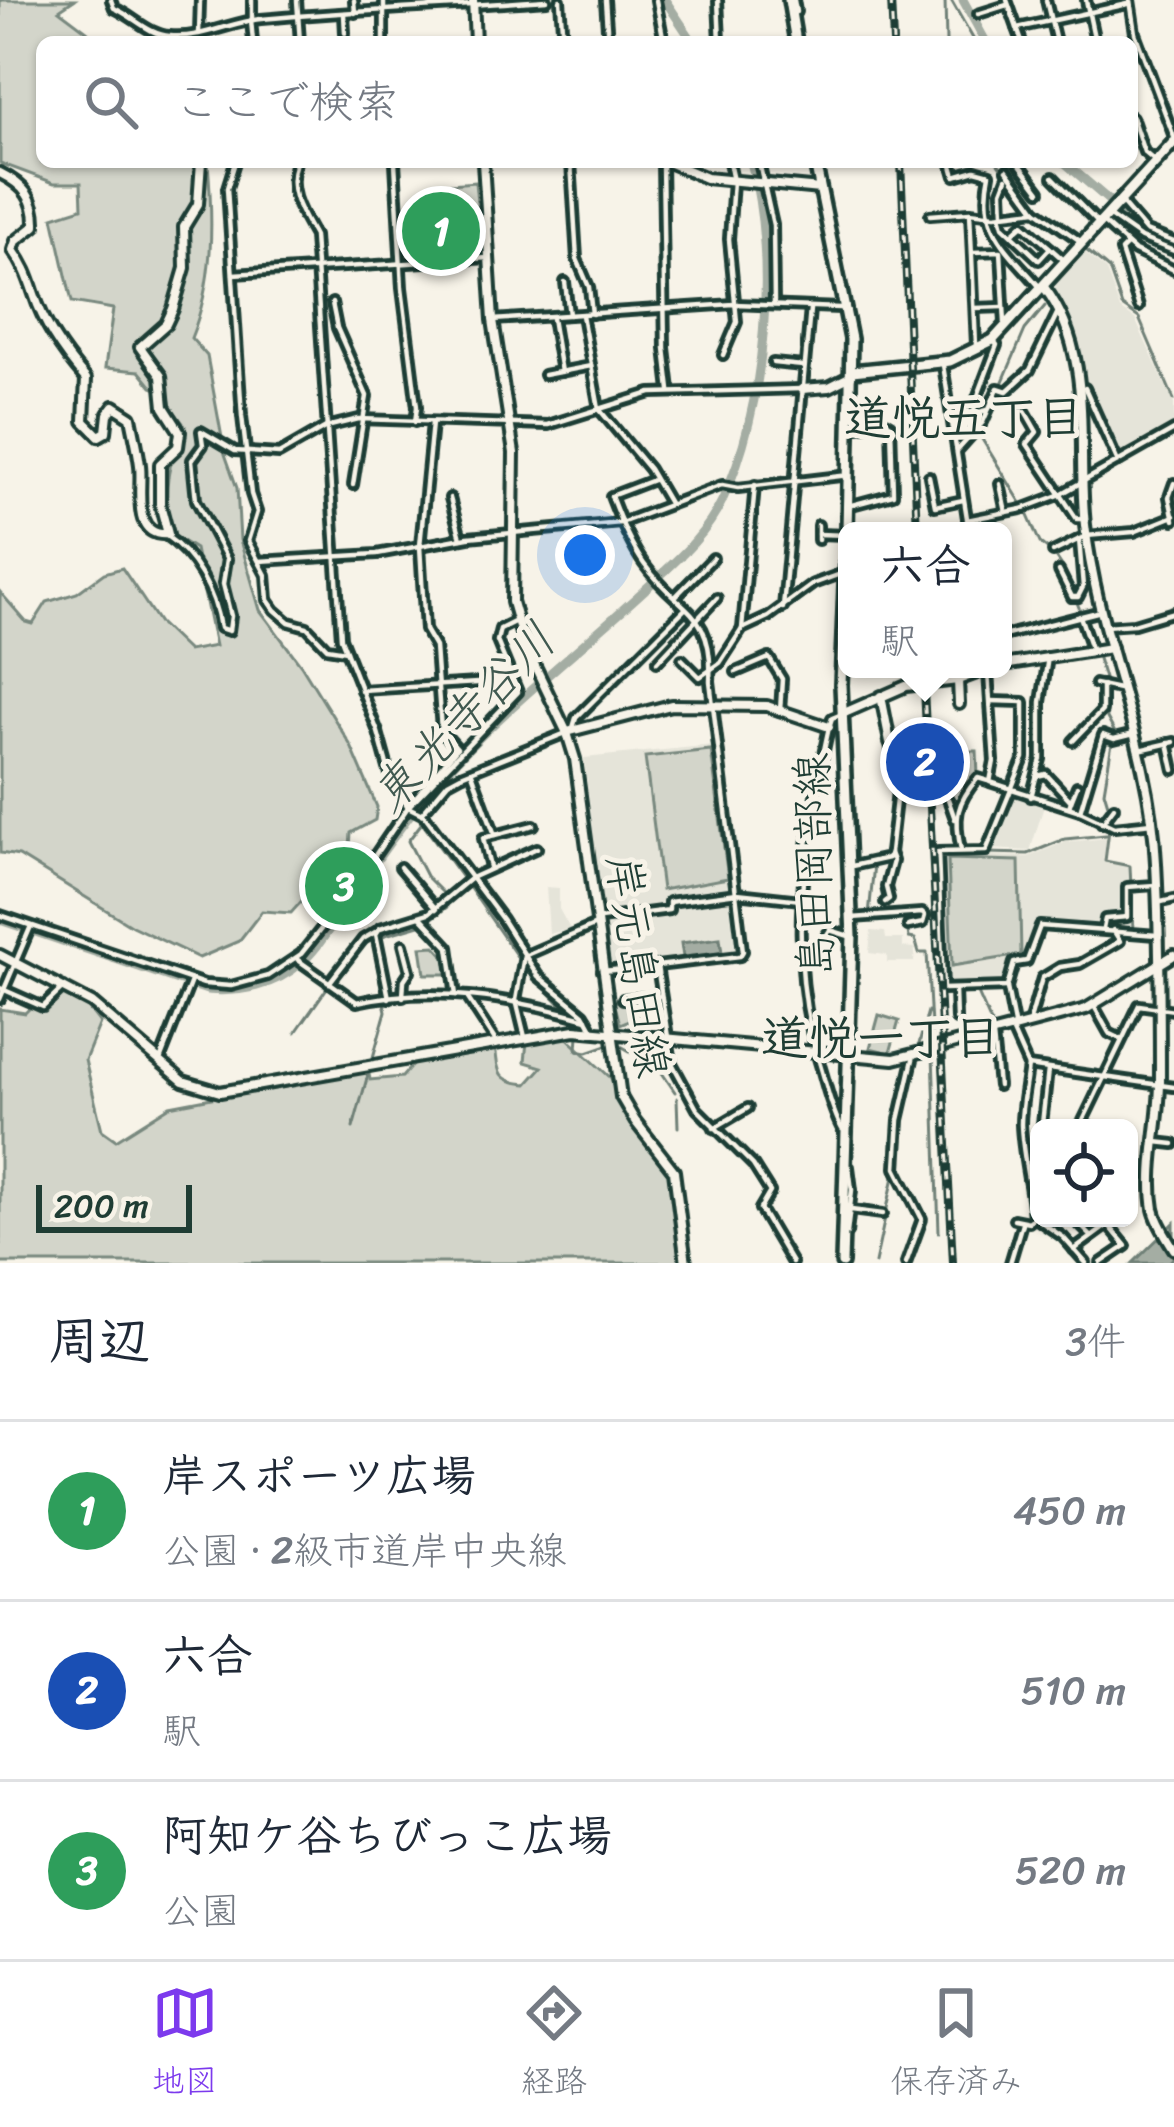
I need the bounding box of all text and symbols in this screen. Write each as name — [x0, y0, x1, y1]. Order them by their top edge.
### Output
search box — [36, 36, 1138, 168]
text: ここで検索 — [174, 62, 399, 142]
icon: search — [78, 69, 144, 135]
pin: 1 — [402, 186, 480, 276]
district label: 道悦五丁目 — [844, 375, 1084, 460]
popup — [838, 522, 1012, 678]
your location — [555, 525, 615, 585]
text: 六合 — [880, 526, 970, 606]
water label: 東光寺谷川 — [349, 601, 577, 833]
text: 駅 — [880, 606, 919, 675]
pin: 2 — [886, 717, 964, 807]
street label: 島田岡部線 — [772, 752, 856, 978]
pin: 3 — [305, 841, 383, 931]
street label: 岸元島田線 — [583, 849, 693, 1083]
district label: 道悦一丁目 — [761, 995, 1001, 1080]
map controls — [1030, 1119, 1138, 1227]
button: locate — [1030, 1119, 1138, 1227]
text: 200 m — [54, 1177, 149, 1235]
scale bar — [36, 1179, 192, 1232]
text: 周辺 — [48, 1296, 150, 1386]
text: 3件 — [1066, 1307, 1126, 1376]
text: 岸スポーツ広場 — [162, 1436, 476, 1516]
text: 1 — [79, 1476, 95, 1545]
text: 450 m — [1013, 1476, 1126, 1545]
text: 公園 · 2級市道岸中央線 — [162, 1516, 566, 1585]
text: 六合 — [162, 1616, 252, 1696]
text: 2 — [76, 1656, 98, 1725]
text: 510 m — [1021, 1656, 1126, 1725]
text: 駅 — [162, 1696, 201, 1765]
text: 阿知ケ谷ちびっこ広場 — [162, 1796, 612, 1876]
text: 3 — [76, 1836, 98, 1905]
text: 520 m — [1015, 1836, 1126, 1905]
text: 公園 — [162, 1876, 240, 1945]
tab: 地図 — [152, 1980, 218, 2110]
tab: 経路 — [521, 1980, 587, 2110]
tab: 保存済み — [890, 1980, 1022, 2110]

